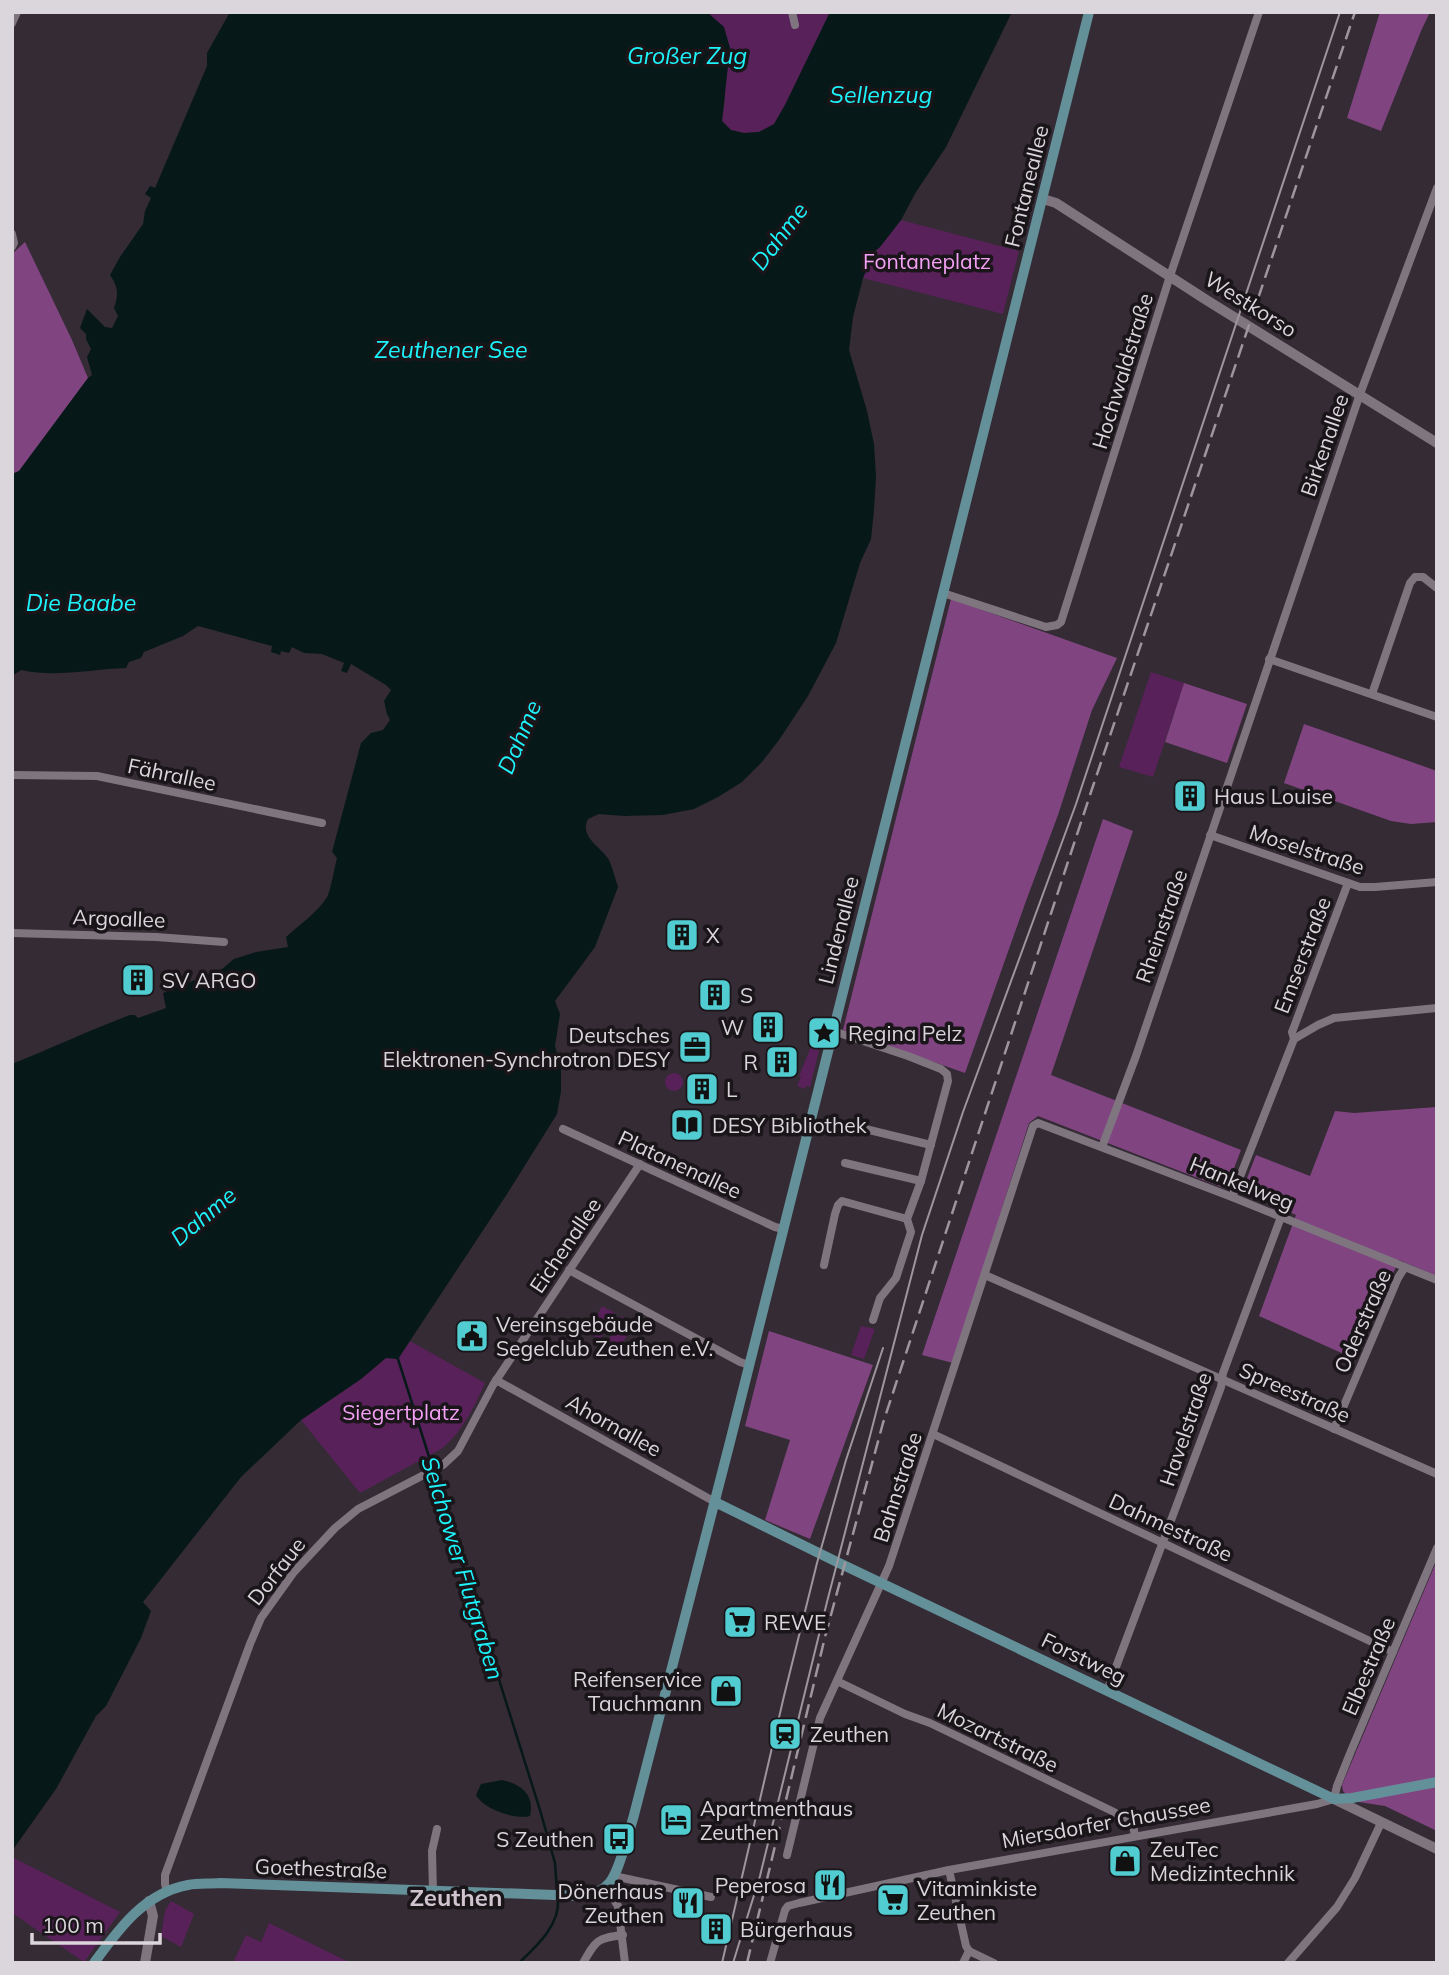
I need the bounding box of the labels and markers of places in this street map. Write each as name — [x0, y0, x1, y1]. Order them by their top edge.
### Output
building icon: Haus Louise — [1171, 777, 1209, 815]
place label: Haus Louise — [1214, 783, 1333, 809]
building icon: X — [663, 916, 701, 954]
place label: X — [706, 922, 720, 948]
building icon: SV ARGO — [119, 961, 157, 999]
place label: SV ARGO — [162, 967, 256, 993]
building icon: S — [696, 976, 734, 1014]
place label: S — [740, 982, 753, 1008]
building icon: W — [749, 1008, 787, 1046]
place label: W — [721, 1014, 744, 1040]
place icon: Regina Pelz — [805, 1014, 843, 1052]
place label: Regina Pelz — [848, 1020, 962, 1046]
place label: Deutsches Elektronen-Synchrotron DESY — [383, 1022, 670, 1072]
office icon: Deutsches Elektronen-Synchrotron DESY — [676, 1028, 714, 1066]
building icon: R — [763, 1043, 801, 1081]
place label: R — [743, 1049, 758, 1075]
building icon: L — [683, 1070, 721, 1108]
place label: L — [726, 1076, 738, 1102]
library icon: DESY Bibliothek — [668, 1106, 706, 1144]
place label: DESY Bibliothek — [712, 1112, 867, 1138]
place label: Vereinsgebäude Segelclub Zeuthen e.V. — [496, 1311, 713, 1361]
public building icon: Vereinsgebäude Segelclub Zeuthen e.V. — [453, 1317, 491, 1355]
supermarket icon: REWE — [721, 1603, 759, 1641]
place label: REWE — [764, 1609, 826, 1635]
place label: Reifenservice Tauchmann — [573, 1666, 702, 1716]
shop icon: Reifenservice Tauchmann — [707, 1672, 745, 1710]
station icon: Zeuthen — [766, 1715, 804, 1753]
place label: Zeuthen — [810, 1721, 889, 1747]
place label: Apartmenthaus Zeuthen — [700, 1795, 853, 1845]
hotel icon: Apartmenthaus Zeuthen — [657, 1801, 695, 1839]
bus stop icon: S Zeuthen — [600, 1820, 638, 1858]
place label: S Zeuthen — [496, 1826, 594, 1852]
place label: ZeuTec Medizintechnik — [1150, 1836, 1295, 1886]
shop icon: ZeuTec Medizintechnik — [1106, 1842, 1144, 1880]
restaurant icon: Peperosa — [811, 1866, 849, 1904]
place label: Peperosa — [715, 1872, 806, 1898]
place label: Vitaminkiste Zeuthen — [917, 1875, 1037, 1925]
place label: Dönerhaus Zeuthen — [558, 1878, 664, 1928]
supermarket icon: Vitaminkiste Zeuthen — [874, 1881, 912, 1919]
restaurant icon: Dönerhaus Zeuthen — [669, 1884, 707, 1922]
building icon: Bürgerhaus — [697, 1910, 735, 1948]
place label: Bürgerhaus — [740, 1916, 853, 1942]

